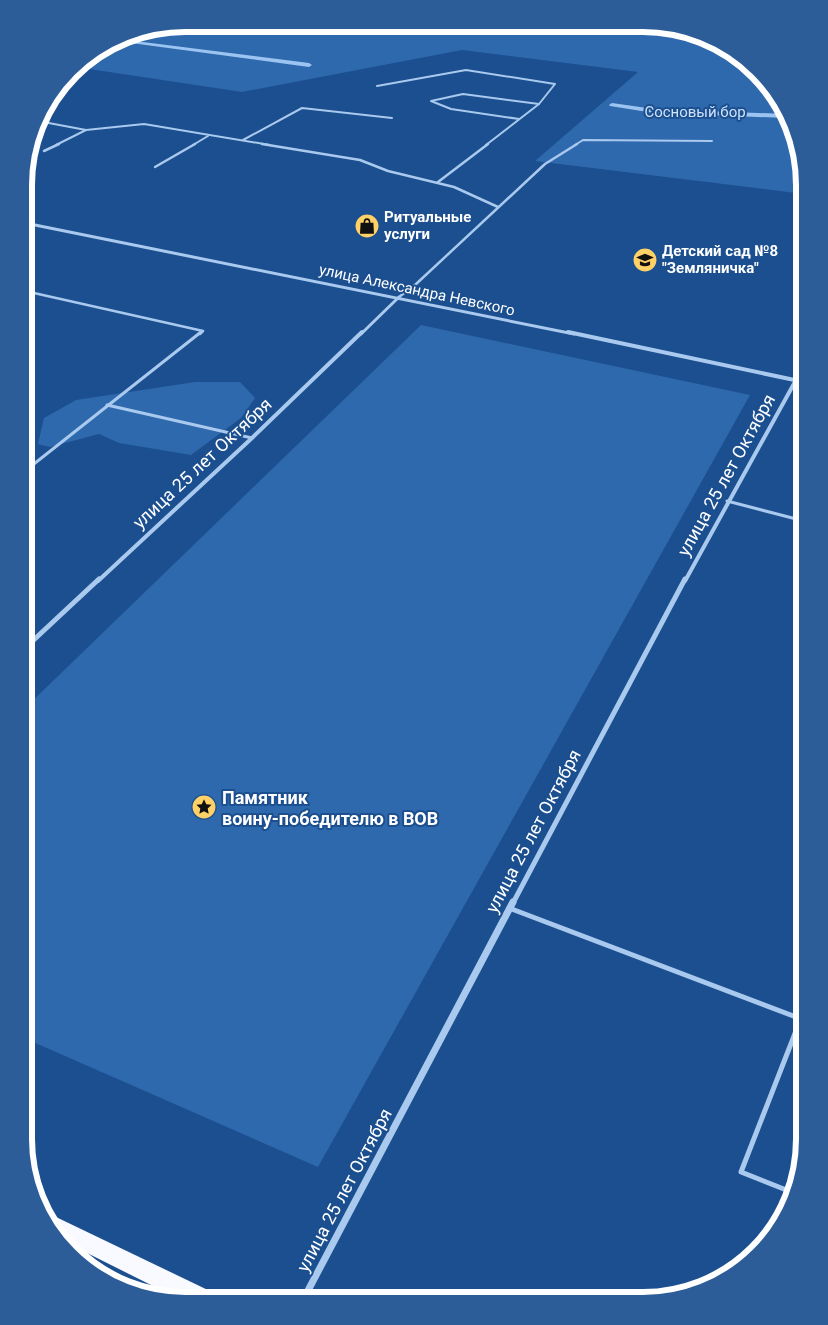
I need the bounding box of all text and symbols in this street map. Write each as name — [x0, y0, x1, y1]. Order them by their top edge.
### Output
park label: Сосновый бор — [644, 103, 746, 121]
place label: Ритуальные услуги — [384, 208, 471, 243]
shop icon: Ритуальные услуги — [354, 213, 380, 239]
place label: Детский сад №8 "Земляничка" — [662, 242, 778, 277]
school or university icon: Детский сад №8 "Земляничка" — [632, 247, 658, 273]
street label: улица Александра Невского — [317, 260, 517, 320]
street label: улица 25 лет Октября — [673, 390, 779, 560]
street label: улица 25 лет Октября — [128, 393, 276, 533]
street label: улица 25 лет Октября — [481, 746, 585, 916]
place label: Памятник воину-победителю в ВОВ — [222, 787, 438, 829]
place icon: Памятник воину-победителю в ВОВ — [191, 794, 217, 820]
street label: улица 25 лет Октября — [292, 1105, 396, 1275]

